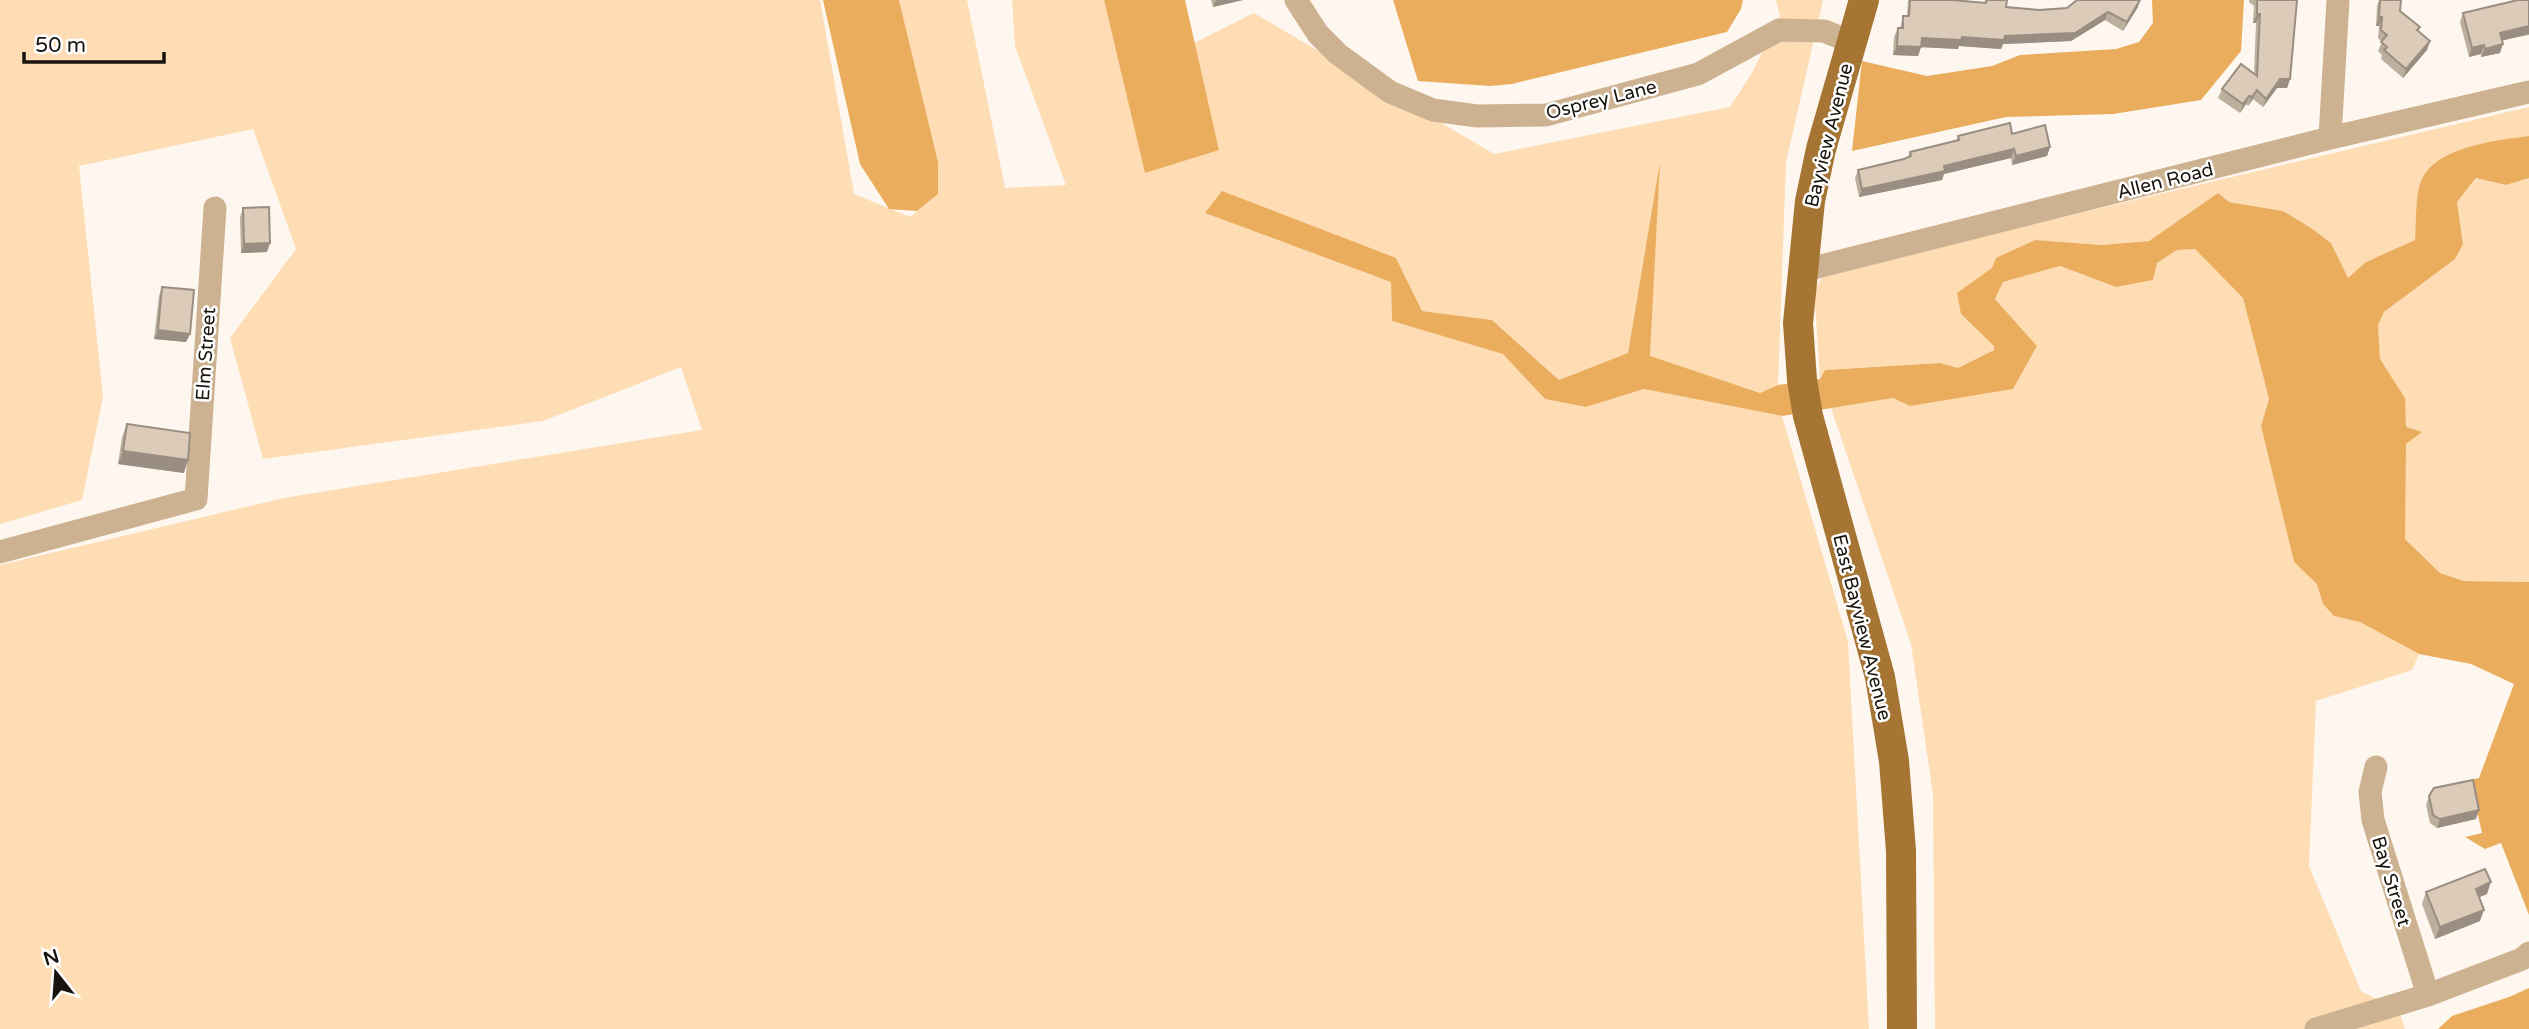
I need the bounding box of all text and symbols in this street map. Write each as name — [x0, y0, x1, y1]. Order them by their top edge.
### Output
scale bar — [24, 21, 164, 65]
text: 50 m — [35, 33, 86, 58]
street label: Bayview Avenue — [1800, 61, 1857, 209]
street label: Osprey Lane — [1544, 76, 1659, 124]
street label: Allen Road — [2115, 158, 2216, 204]
street label: Elm Street — [192, 307, 220, 401]
street label: East Bayview Avenue — [1828, 532, 1896, 723]
street label: Bay Street — [2367, 834, 2415, 929]
north arrow — [21, 938, 91, 1008]
text: N — [41, 945, 62, 970]

